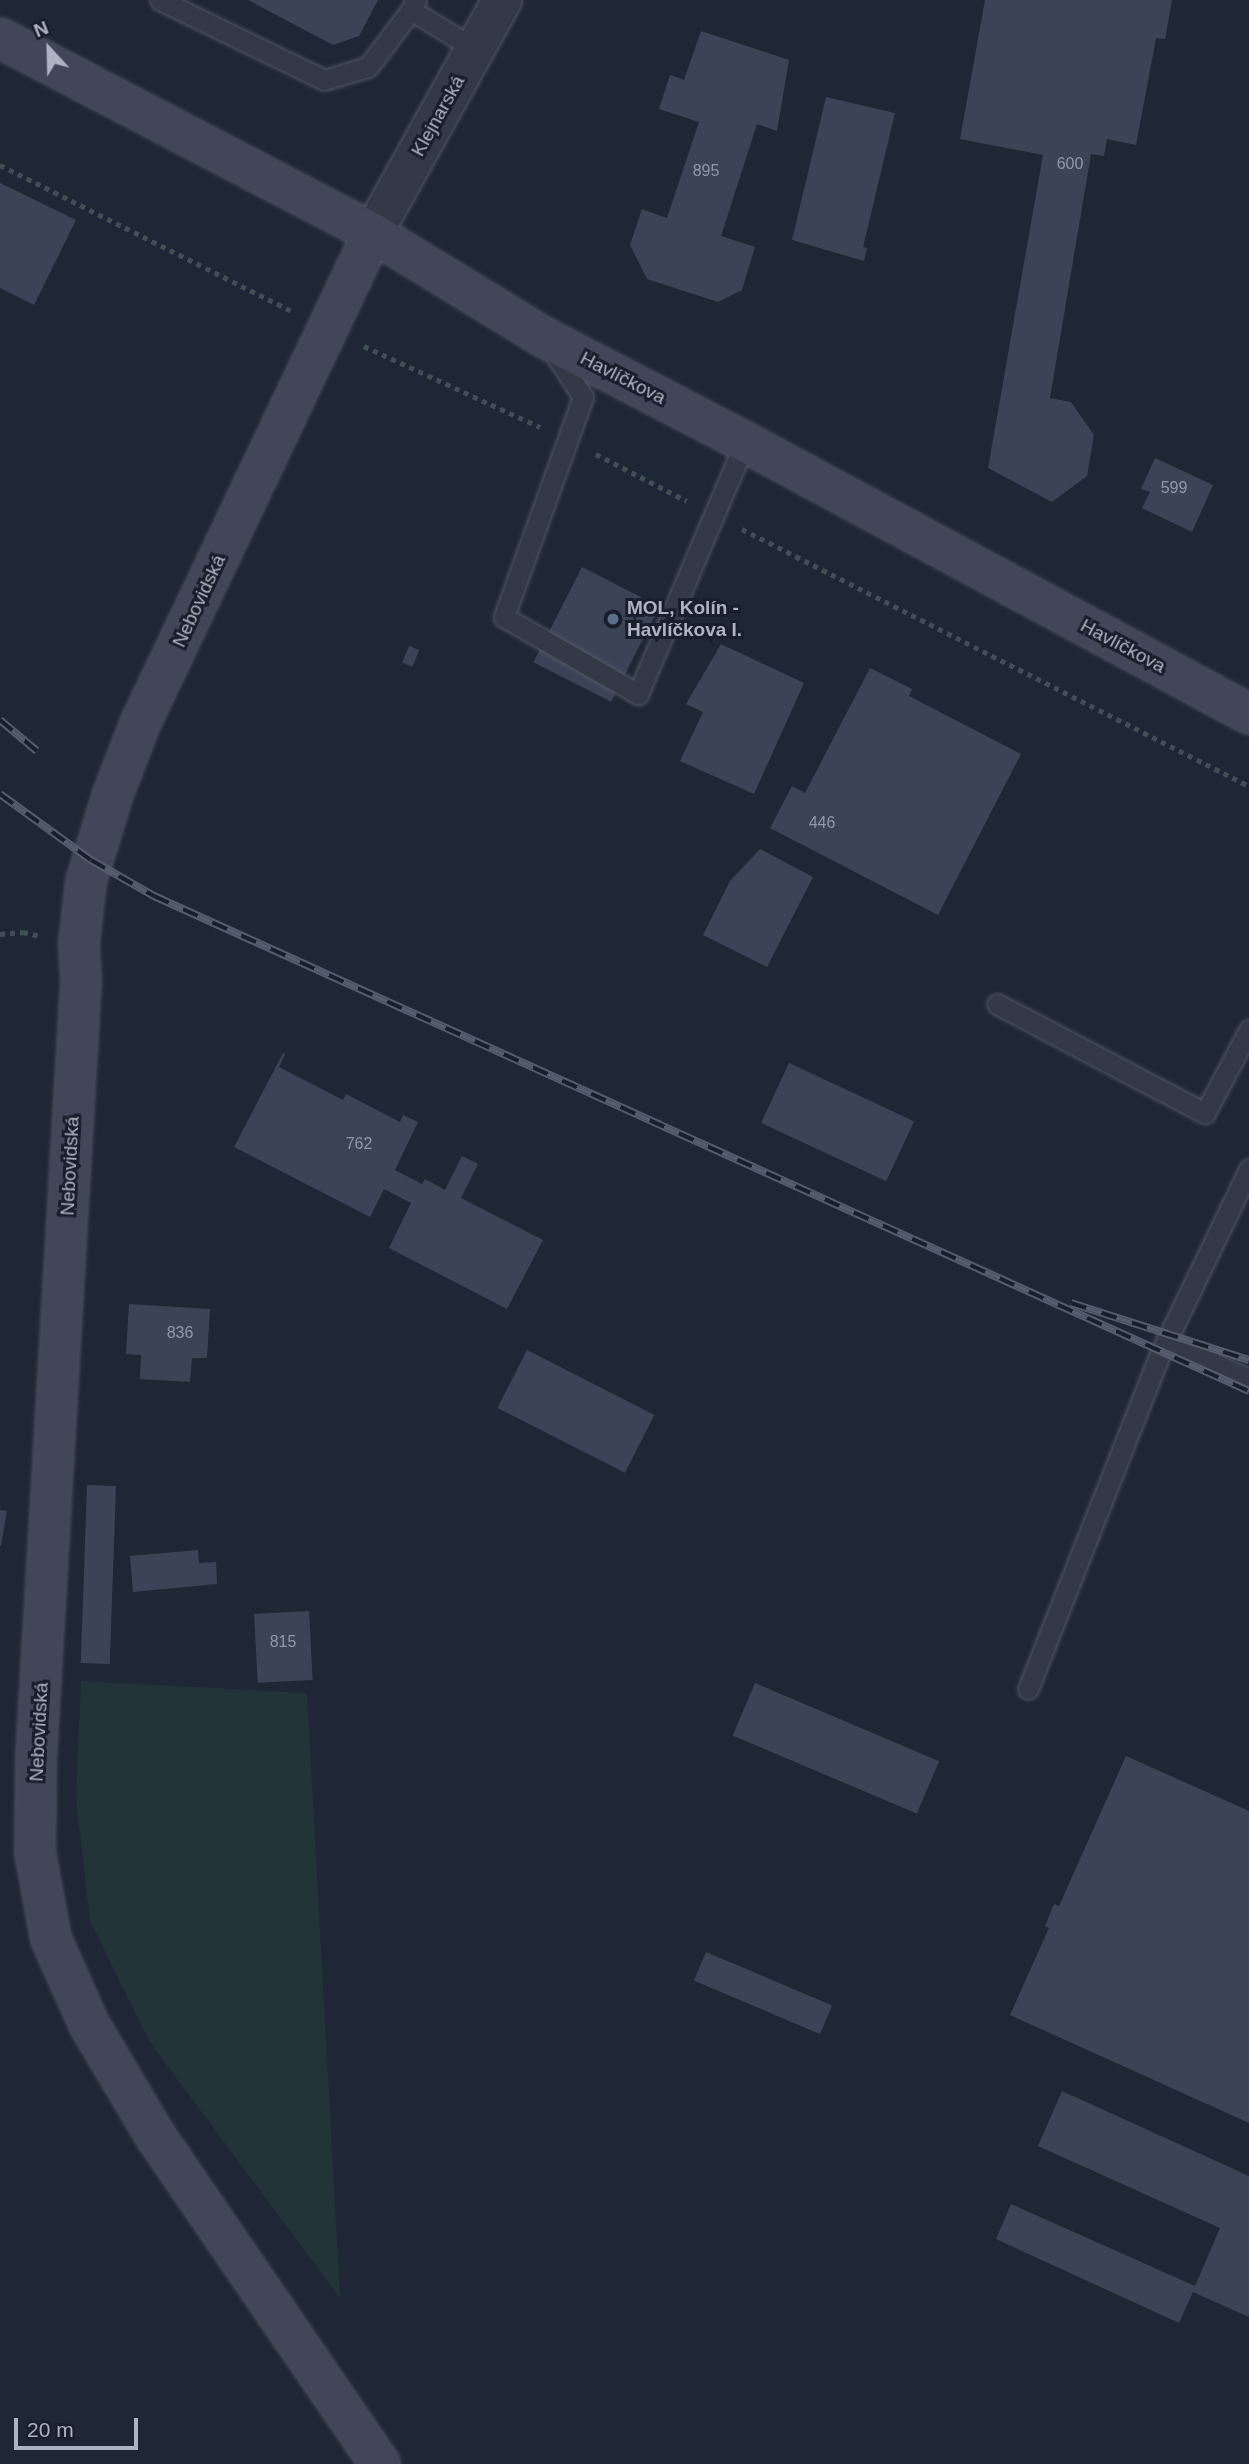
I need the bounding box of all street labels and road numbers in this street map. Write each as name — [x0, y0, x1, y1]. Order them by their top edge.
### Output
street label: Klejnarská — [407, 72, 469, 160]
street label: Havlíčkova — [576, 347, 670, 409]
street label: Nebovidská — [168, 551, 230, 651]
street label: Havlíčkova — [1077, 614, 1169, 678]
street label: Nebovidská — [56, 1116, 84, 1216]
street label: Nebovidská — [25, 1682, 53, 1782]

